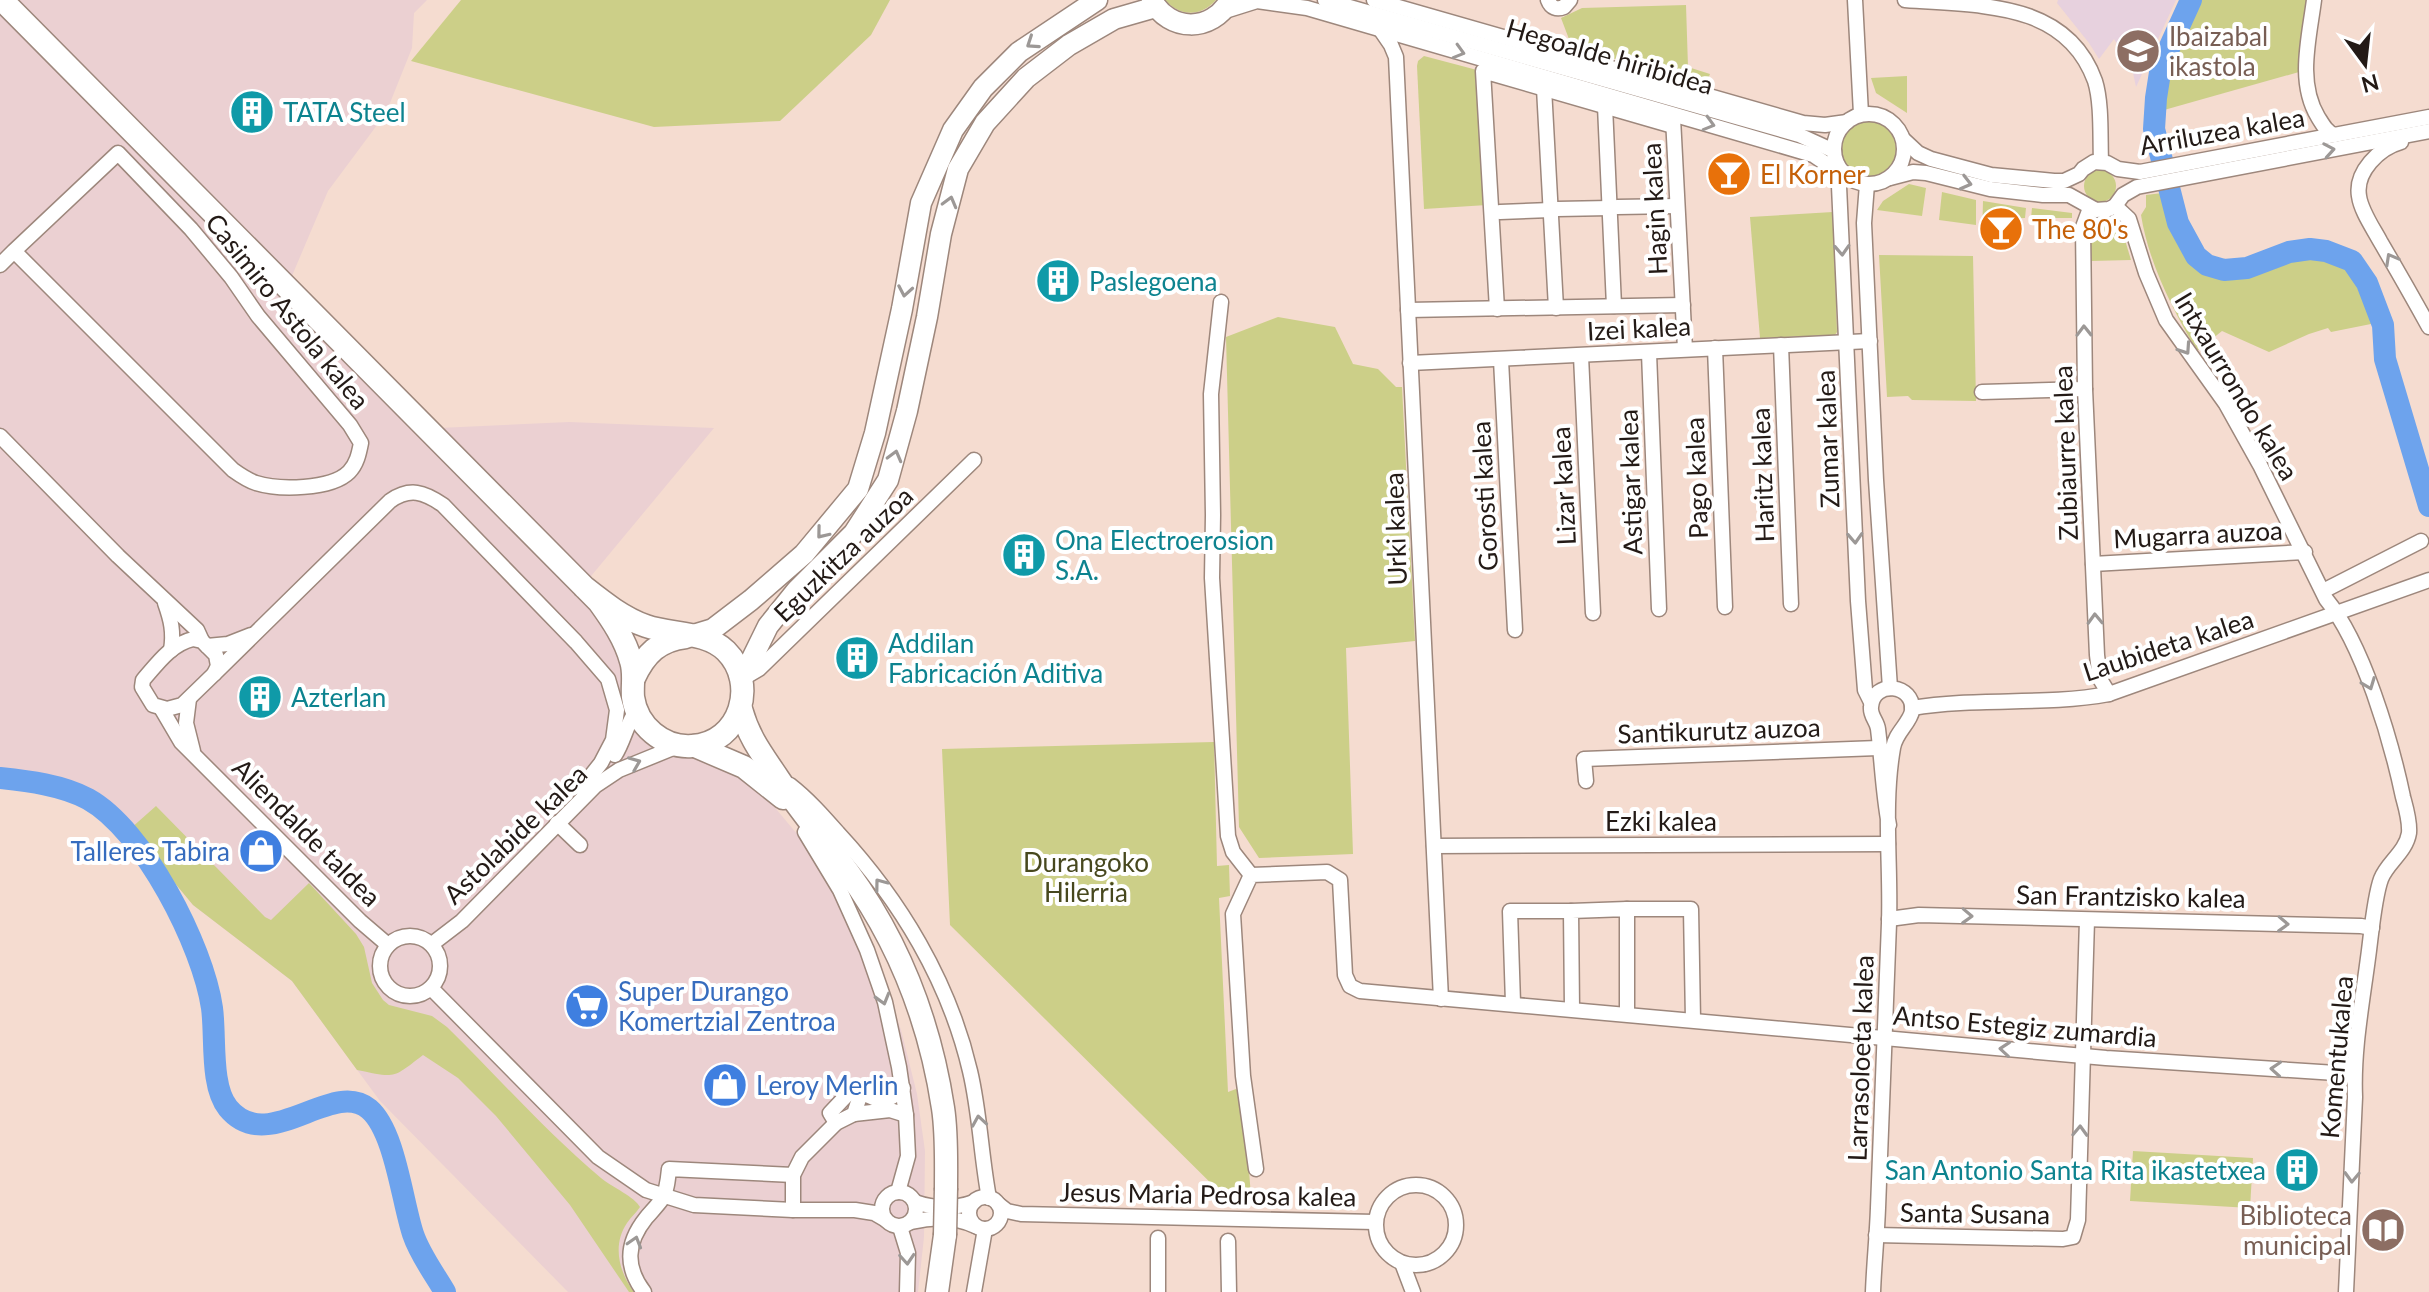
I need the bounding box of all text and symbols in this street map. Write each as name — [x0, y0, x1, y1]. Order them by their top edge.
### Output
street label: Hegoalde hiribidea — [1503, 11, 1717, 101]
place label: Ibaizabal ikastola — [2169, 20, 2268, 82]
north arrow — [2325, 24, 2405, 104]
school or university icon: Ibaizabal ikastola — [2114, 27, 2162, 75]
one-way arrow — [1027, 33, 1041, 48]
one-way arrow — [1452, 43, 1466, 60]
text: N — [2359, 69, 2382, 99]
building icon: TATA Steel — [228, 88, 276, 136]
place label: TATA Steel — [283, 96, 406, 128]
street label: Arriluzea kalea — [2137, 101, 2307, 161]
one-way arrow — [1702, 115, 1715, 131]
street label: Hagin kalea — [1635, 142, 1673, 276]
one-way arrow — [2321, 142, 2335, 159]
bar icon: El Korner — [1705, 150, 1753, 198]
place label: El Korner — [1760, 158, 1866, 190]
one-way arrow — [1958, 174, 1972, 191]
one-way arrow — [940, 195, 957, 209]
bar icon: The 80's — [1977, 205, 2025, 253]
street label: Casimiro Astola kalea — [199, 207, 377, 415]
place label: The 80's — [2032, 213, 2129, 245]
one-way arrow — [1833, 244, 1850, 257]
one-way arrow — [2385, 254, 2401, 268]
building icon: Paslegoena — [1034, 257, 1082, 305]
place label: Paslegoena — [1089, 265, 1217, 297]
one-way arrow — [897, 284, 914, 298]
street label: Intxaurrondo kalea — [2168, 286, 2306, 486]
street label: Izei kalea — [1586, 309, 1692, 347]
one-way arrow — [2075, 324, 2093, 337]
one-way arrow — [2176, 340, 2191, 354]
street label: Zubiaurre kalea — [2046, 365, 2084, 541]
street label: Zumar kalea — [1809, 369, 1845, 509]
street label: Haritz kalea — [1744, 407, 1780, 543]
street label: Astigar kalea — [1611, 409, 1649, 555]
street label: Pago kalea — [1678, 417, 1714, 539]
street label: Gorosti kalea — [1464, 420, 1504, 572]
street label: Lizar kalea — [1544, 426, 1582, 546]
one-way arrow — [886, 449, 902, 463]
street label: Urki kalea — [1377, 472, 1413, 586]
street label: Eguzkitza auzoa — [767, 480, 919, 628]
street label: Mugarra auzoa — [2112, 514, 2284, 554]
one-way arrow — [817, 523, 832, 538]
place label: Ona Electroerosion S.A. — [1055, 524, 1274, 586]
building icon: Ona Electroerosion S.A. — [1000, 531, 1048, 579]
one-way arrow — [1846, 532, 1863, 545]
street label: Laubideta kalea — [2079, 602, 2257, 688]
one-way arrow — [2087, 612, 2104, 625]
place label: Addilan Fabricación Aditiva — [888, 627, 1103, 689]
building icon: Addilan Fabricación Aditiva — [833, 634, 881, 682]
building icon: Azterlan — [236, 673, 284, 721]
one-way arrow — [2359, 676, 2376, 690]
place label: Azterlan — [291, 681, 386, 713]
street label: Santikurutz auzoa — [1617, 710, 1821, 750]
street label: Aliendalde taldea — [226, 751, 388, 913]
one-way arrow — [627, 757, 641, 773]
street label: Astolabide kalea — [437, 758, 593, 910]
street label: Ezki kalea — [1605, 805, 1717, 837]
shop icon: Talleres Tabira — [237, 827, 285, 875]
place label: Talleres Tabira — [71, 835, 230, 867]
park label: Durangoko Hilerria — [1023, 846, 1149, 908]
one-way arrow — [876, 878, 890, 892]
street label: San Frantzisko kalea — [2016, 878, 2246, 914]
one-way arrow — [1961, 907, 1974, 925]
one-way arrow — [2277, 915, 2290, 932]
street label: Larrasoloeta kalea — [1840, 954, 1880, 1162]
street label: Komentukalea — [2313, 974, 2359, 1140]
place label: Super Durango Komertzial Zentroa — [618, 975, 836, 1037]
supermarket icon: Super Durango Komertzial Zentroa — [563, 982, 611, 1030]
one-way arrow — [874, 992, 890, 1005]
street label: Antso Estegiz zumardia — [1892, 999, 2158, 1053]
one-way arrow — [1998, 1040, 2011, 1057]
shop icon: Leroy Merlin — [701, 1061, 749, 1109]
one-way arrow — [2269, 1061, 2282, 1078]
place label: Leroy Merlin — [756, 1069, 899, 1101]
one-way arrow — [971, 1114, 988, 1128]
one-way arrow — [2072, 1124, 2089, 1137]
building icon: San Antonio Santa Rita ikastetxea — [2273, 1146, 2321, 1194]
place label: San Antonio Santa Rita ikastetxea — [1885, 1154, 2266, 1186]
one-way arrow — [2343, 1171, 2360, 1184]
street label: Jesus Maria Pedrosa kalea — [1059, 1175, 1357, 1213]
street label: Santa Susana — [1900, 1196, 2050, 1230]
place label: Biblioteca municipal — [2239, 1199, 2352, 1261]
library icon: Biblioteca municipal — [2359, 1206, 2407, 1254]
one-way arrow — [626, 1236, 642, 1249]
one-way arrow — [898, 1253, 915, 1266]

